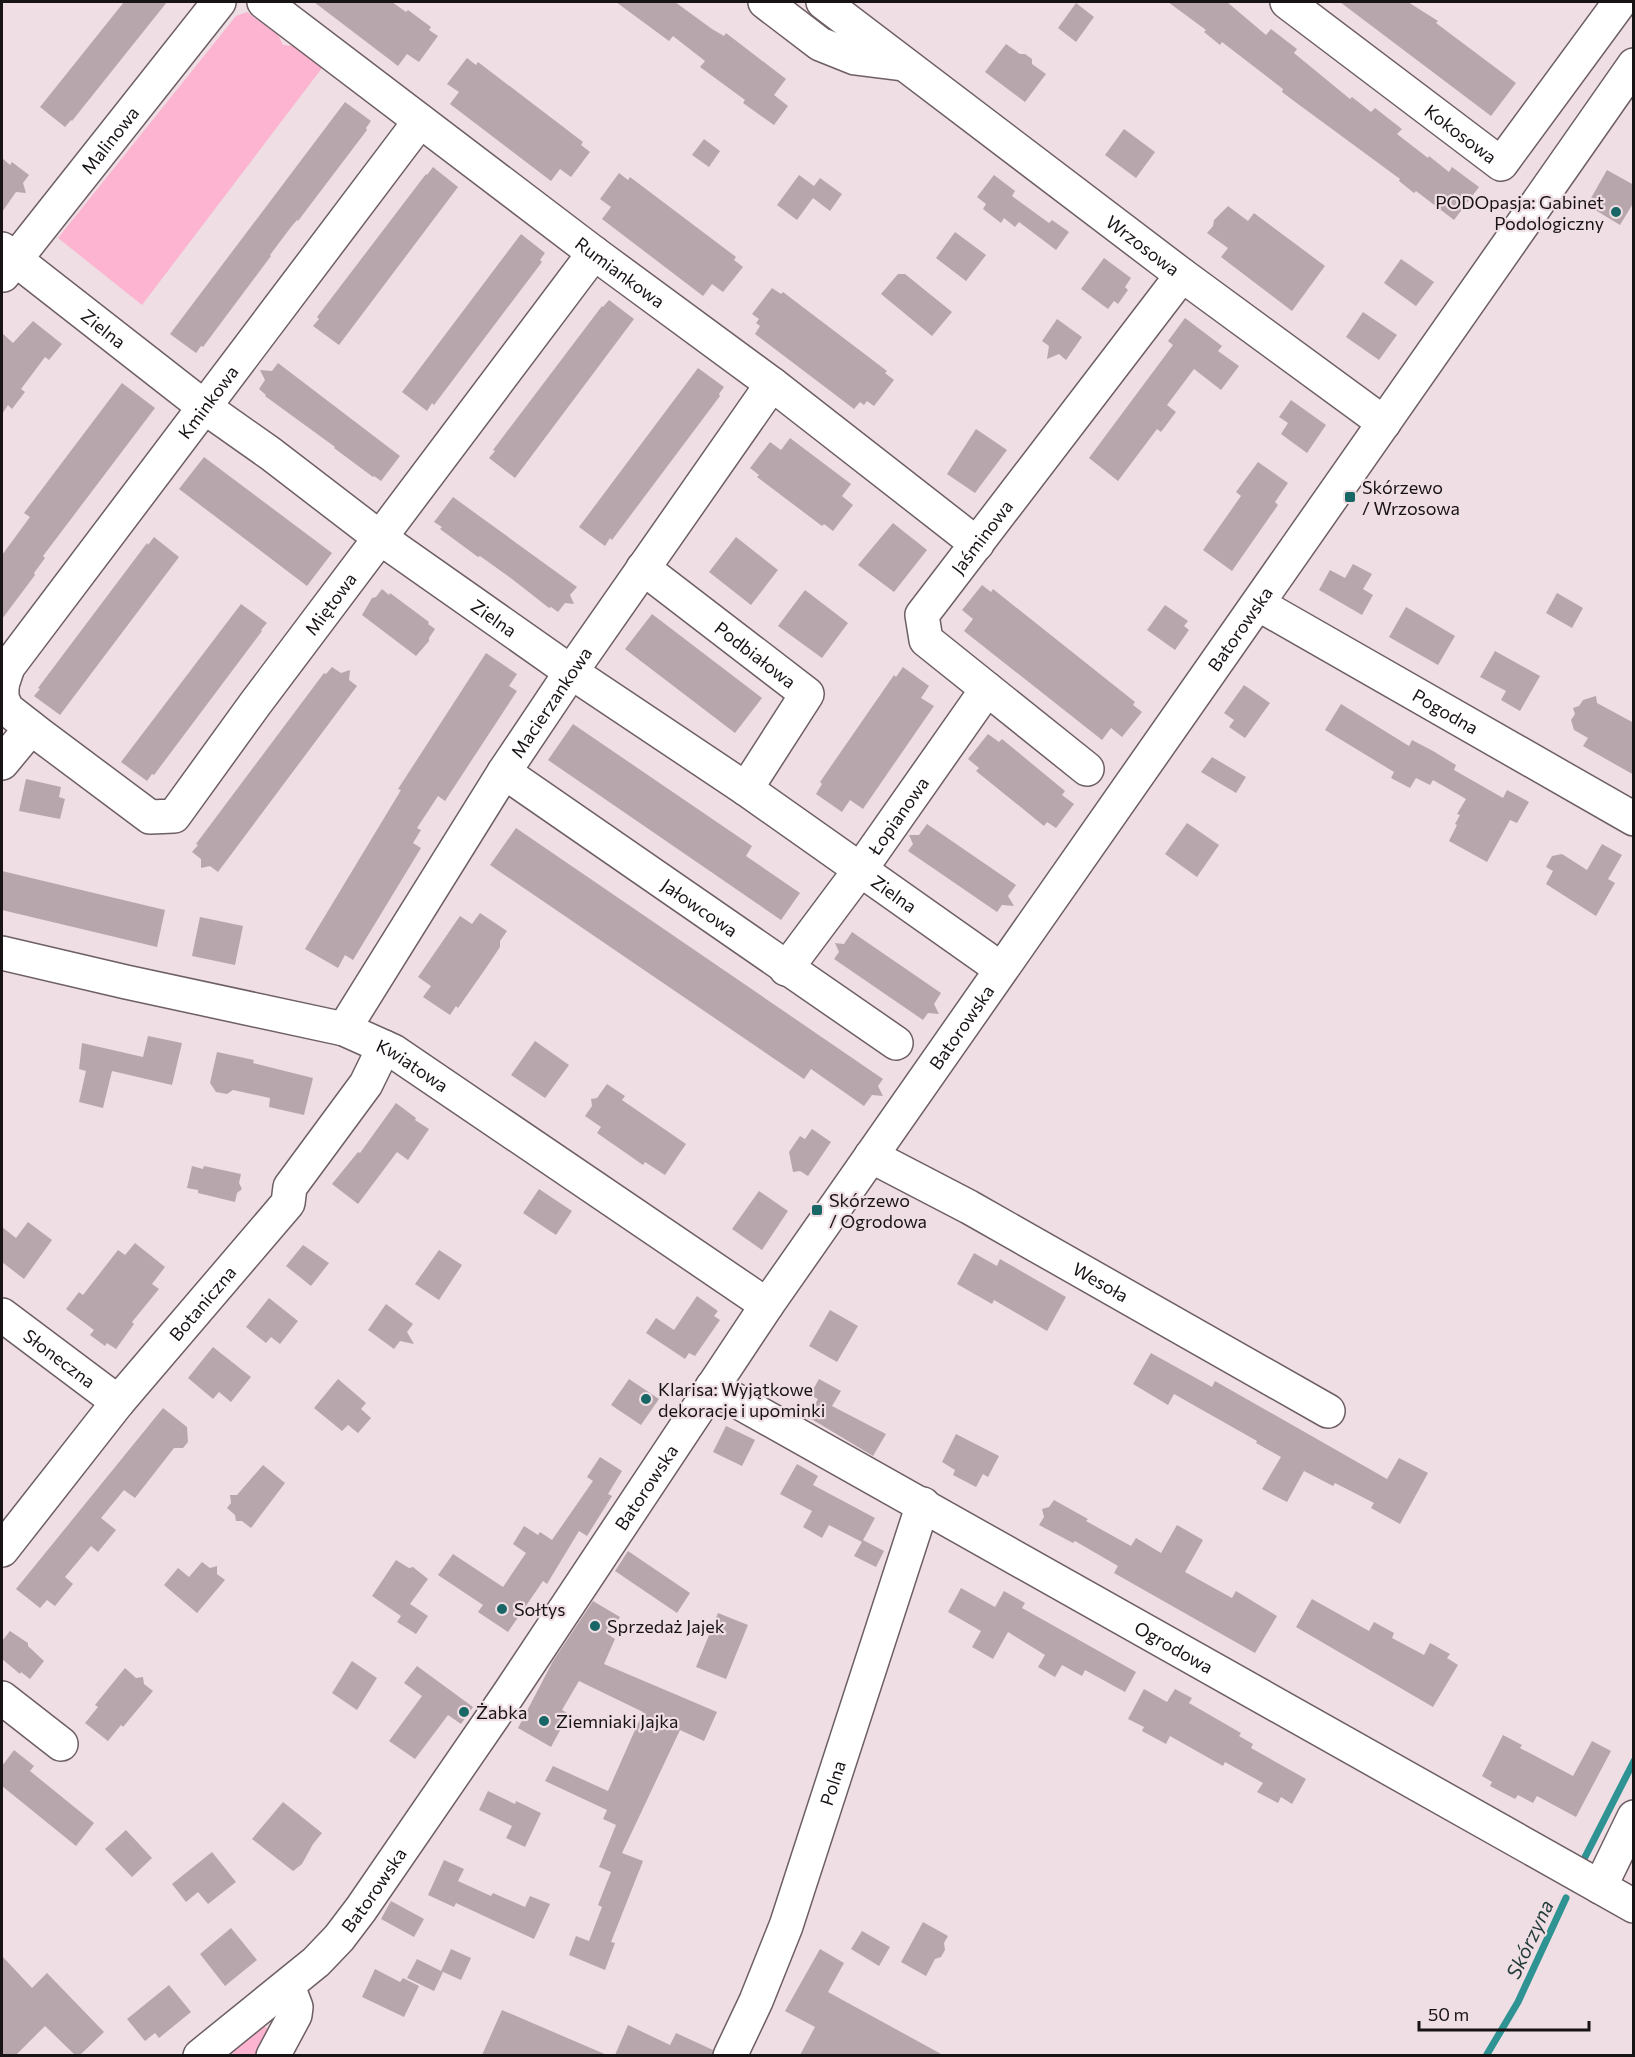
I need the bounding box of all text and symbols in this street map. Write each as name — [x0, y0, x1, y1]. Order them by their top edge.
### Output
street label: Kokosowa — [1421, 99, 1501, 168]
street label: Malinowa — [76, 102, 143, 178]
place label: PODOpasja: Gabinet Podologiczny — [1435, 191, 1604, 234]
marker: PODOpasja: Gabinet Podologiczny — [1609, 205, 1623, 219]
street label: Wrzosowa — [1102, 210, 1184, 280]
street label: Rumiankowa — [571, 232, 669, 312]
street label: Zielna — [77, 304, 130, 353]
street label: Kminkowa — [173, 361, 243, 443]
place label: Skórzewo / Wrzosowa — [1362, 476, 1460, 519]
marker: Skórzewo / Wrzosowa — [1343, 490, 1357, 504]
street label: Jaśminowa — [946, 495, 1017, 578]
street label: Miętowa — [300, 568, 361, 639]
street label: Batorowska — [1203, 582, 1277, 675]
street label: Zielna — [467, 594, 521, 641]
street label: Podbiałowa — [711, 616, 801, 693]
street label: Macierzankowa — [506, 642, 596, 762]
street label: Pogodna — [1409, 684, 1482, 739]
street label: Łopianowa — [863, 772, 933, 860]
street label: Zielna — [867, 870, 921, 917]
street label: Jałowcowa — [657, 873, 742, 941]
street label: Batorowska — [924, 980, 999, 1073]
street label: Kwiatowa — [373, 1034, 453, 1096]
place label: Skórzewo / Ogrodowa — [829, 1189, 927, 1232]
marker: Skórzewo / Ogrodowa — [810, 1203, 824, 1217]
street label: Wesoła — [1069, 1257, 1132, 1306]
street label: Botaniczna — [164, 1261, 241, 1345]
street label: Słoneczna — [19, 1324, 100, 1392]
place label: Klarisa: Wyjątkowe dekoracje i upominki — [658, 1378, 825, 1421]
marker: Klarisa: Wyjątkowe dekoracje i upominki — [639, 1392, 653, 1406]
street label: Batorowska — [610, 1440, 682, 1534]
place label: Sołtys — [514, 1598, 566, 1620]
marker: Sołtys — [495, 1602, 509, 1616]
place label: Sprzedaż Jajek — [607, 1615, 725, 1637]
street label: Ogrodowa — [1131, 1616, 1217, 1678]
marker: Sprzedaż Jajek — [588, 1619, 602, 1633]
place label: Żabka — [476, 1701, 527, 1723]
marker: Żabka — [457, 1705, 471, 1719]
place label: Ziemniaki Jajka — [556, 1710, 679, 1732]
marker: Ziemniaki Jajka — [537, 1714, 551, 1728]
street label: Polna — [815, 1758, 850, 1808]
street label: Batorowska — [337, 1843, 411, 1936]
water label: Skórzyna — [1500, 1896, 1558, 1982]
scale bar — [1419, 1994, 1588, 2032]
text: 50 m — [1428, 2003, 1469, 2025]

